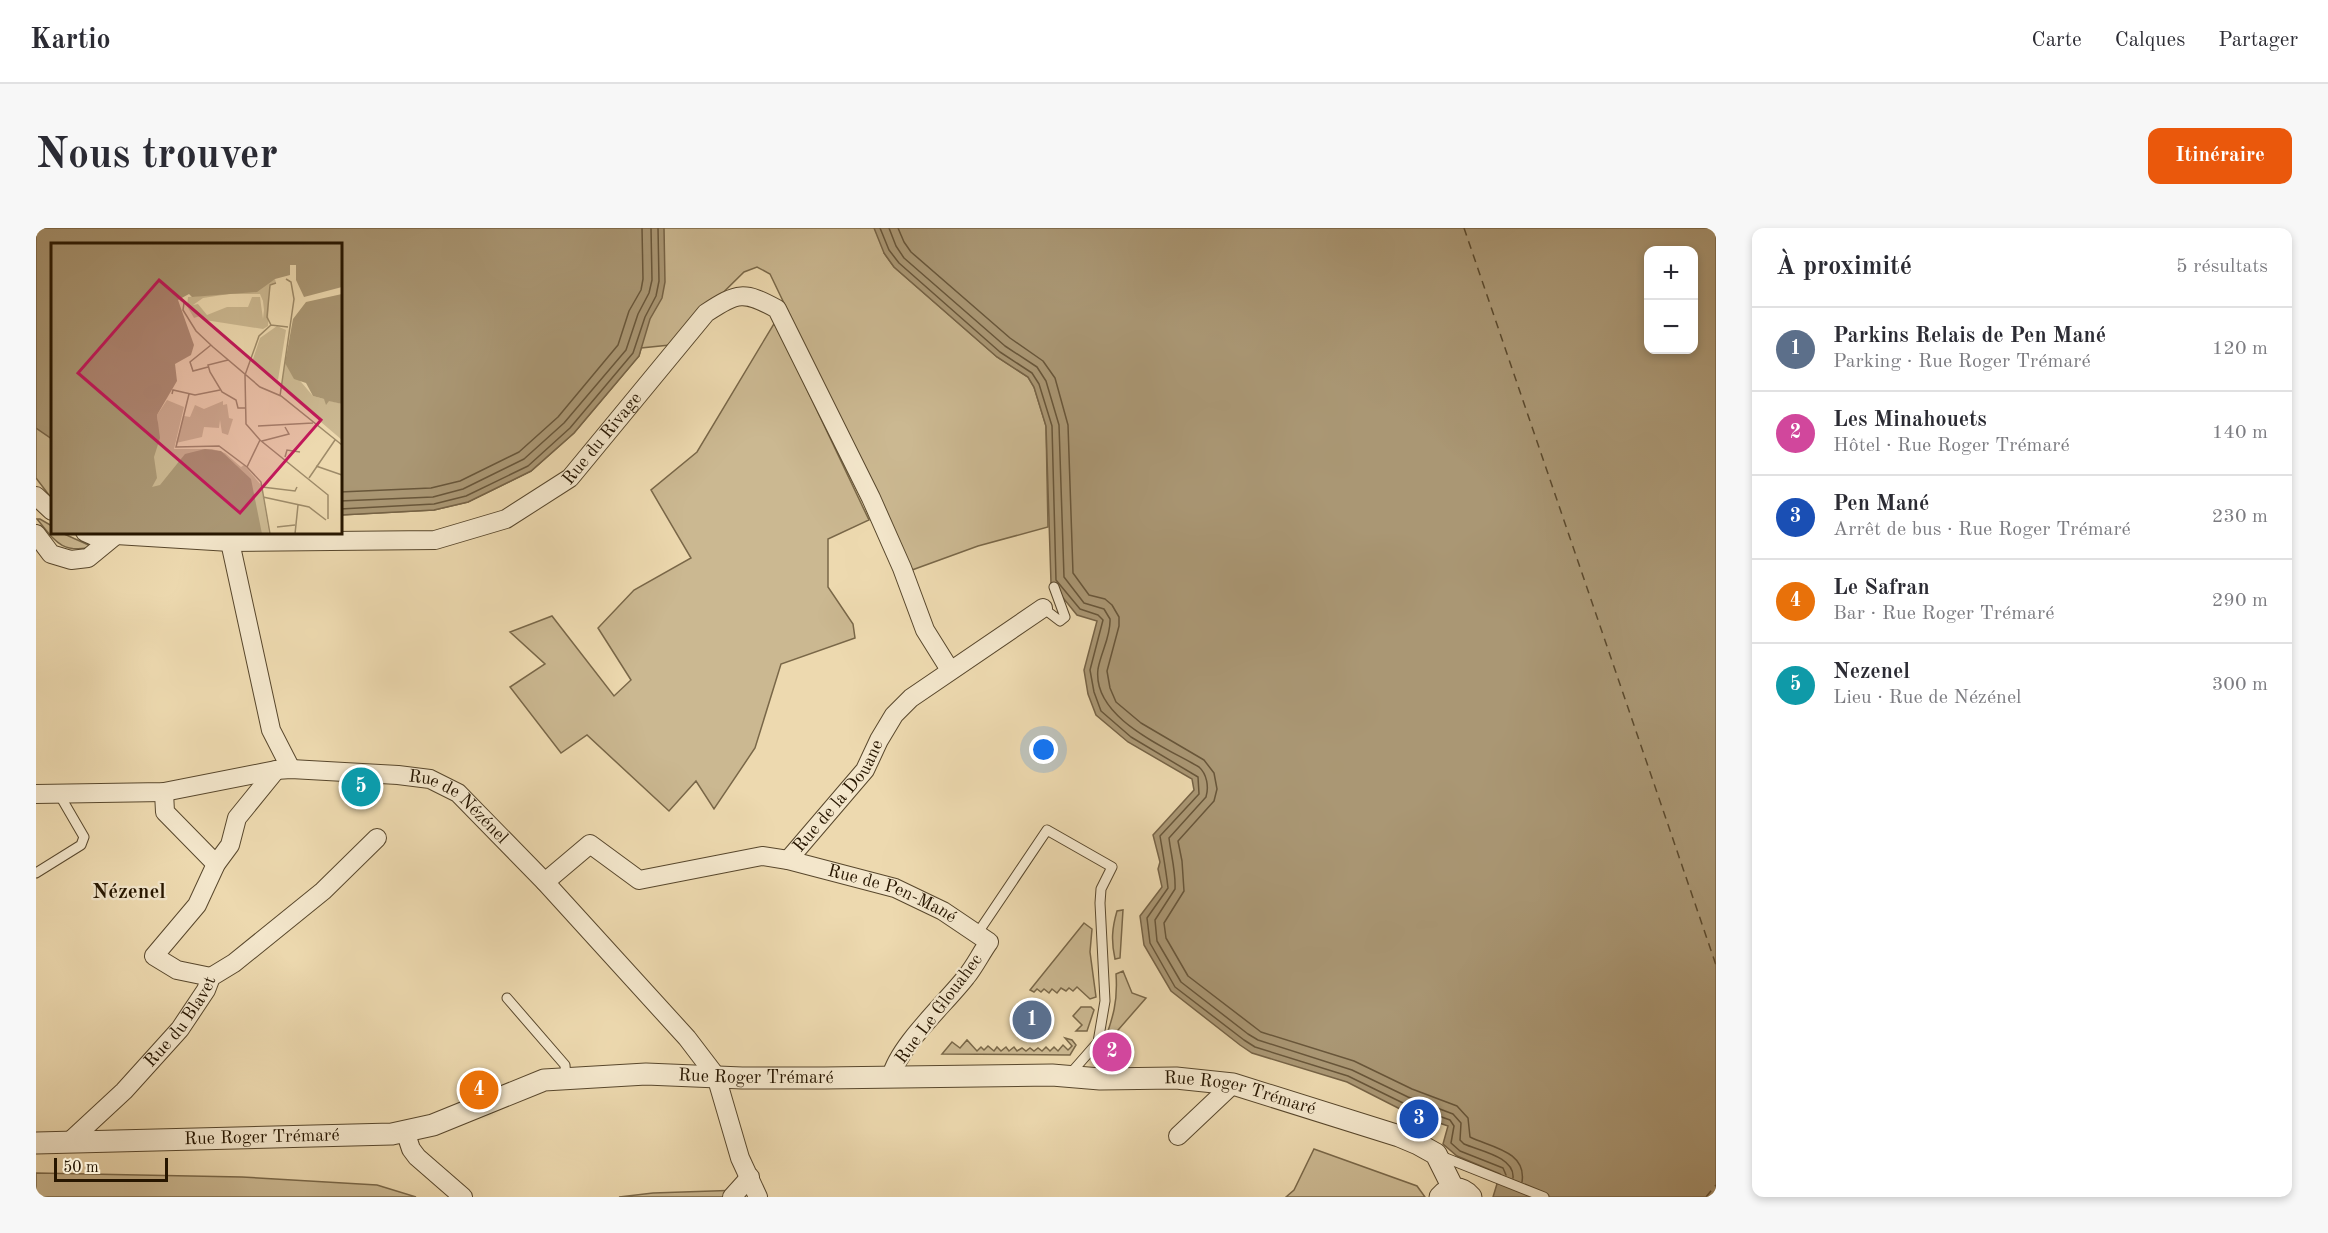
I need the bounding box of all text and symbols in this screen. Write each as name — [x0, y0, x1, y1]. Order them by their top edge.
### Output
text: Kartio — [30, 27, 111, 55]
text: Carte — [2032, 30, 2082, 51]
text: Calques — [2115, 30, 2185, 51]
text: Partager — [2218, 30, 2298, 51]
button: Itinéraire — [2148, 128, 2292, 184]
text: Nous trouver — [36, 135, 278, 177]
inset map — [51, 243, 342, 534]
map controls — [1644, 246, 1698, 354]
button: + — [1644, 246, 1698, 300]
text: À proximité — [1776, 254, 1912, 280]
text: 5 résultats — [2176, 257, 2268, 277]
button: − — [1644, 300, 1698, 354]
text: Parkins Relais de Pen Mané — [1833, 325, 2106, 347]
text: 1 — [1790, 339, 1801, 359]
text: 120 m — [2212, 339, 2268, 359]
text: Parking · Rue Roger Trémaré — [1833, 352, 2091, 372]
street label: Rue du Rivage — [559, 389, 645, 488]
text: Les Minahouets — [1833, 409, 1987, 431]
text: 2 — [1790, 423, 1801, 443]
text: 140 m — [2212, 423, 2268, 443]
text: Hôtel · Rue Roger Trémaré — [1833, 436, 2070, 456]
text: Pen Mané — [1833, 493, 1929, 515]
text: 3 — [1790, 507, 1801, 527]
text: 230 m — [2212, 507, 2268, 527]
text: Arrêt de bus · Rue Roger Trémaré — [1833, 520, 2131, 540]
text: Le Safran — [1833, 577, 1930, 599]
text: 4 — [1790, 591, 1801, 611]
text: 290 m — [2212, 591, 2268, 611]
text: Bar · Rue Roger Trémaré — [1833, 604, 2054, 624]
text: Nezenel — [1833, 661, 1910, 683]
text: 5 — [1790, 675, 1801, 695]
text: 300 m — [2212, 675, 2268, 695]
text: Lieu · Rue de Nézénel — [1833, 688, 2022, 708]
your location — [1029, 735, 1058, 764]
street label: Rue de la Douane — [790, 737, 887, 856]
pin: 5 — [342, 764, 380, 810]
street label: Rue de Nézénel — [408, 767, 511, 847]
street label: Rue de Pen-Mané — [826, 862, 960, 926]
district label: Nézenel — [92, 882, 166, 903]
street label: Rue Le Glouahec — [892, 951, 986, 1067]
street label: Rue du Blavet — [141, 974, 219, 1071]
pin: 1 — [1012, 998, 1052, 1042]
pin: 2 — [1092, 1030, 1132, 1074]
street label: Rue Roger Trémaré — [678, 1066, 834, 1087]
pin: 4 — [460, 1068, 498, 1112]
street label: Rue Roger Trémaré — [1164, 1069, 1318, 1118]
pin: 3 — [1400, 1096, 1438, 1142]
street label: Rue Roger Trémaré — [184, 1126, 340, 1148]
scale bar — [54, 1155, 168, 1182]
text: 50 m — [63, 1160, 99, 1176]

